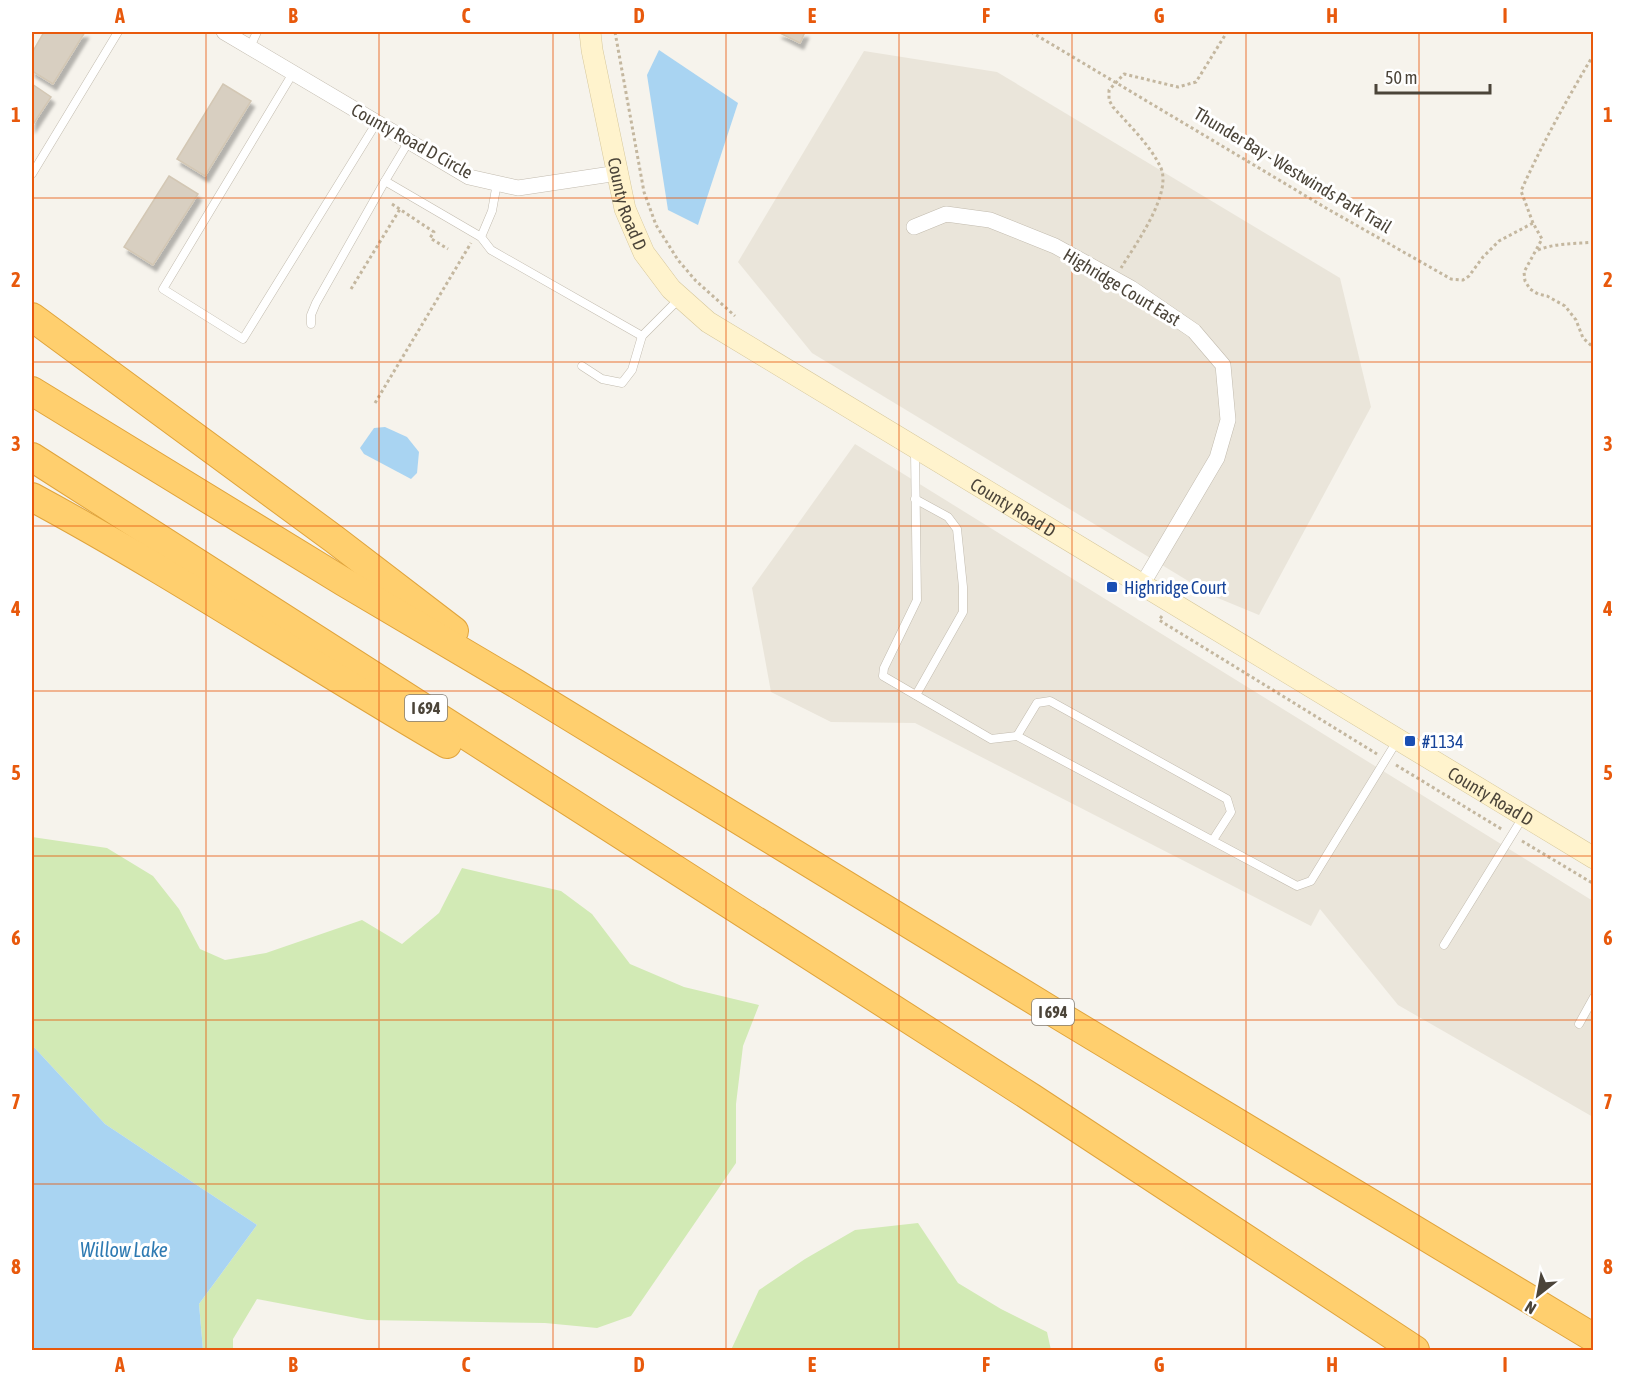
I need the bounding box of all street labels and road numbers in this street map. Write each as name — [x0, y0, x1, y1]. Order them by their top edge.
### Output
street label: County Road D Circle — [348, 99, 476, 183]
street label: Thunder Bay - Westwinds Park Trail — [1190, 103, 1396, 237]
street label: County Road D — [604, 155, 652, 253]
street label: Highridge Court East — [1060, 244, 1184, 330]
street label: County Road D — [967, 473, 1060, 541]
road number: I 694 — [405, 695, 447, 721]
street label: County Road D — [1444, 762, 1537, 829]
road number: I 694 — [1032, 999, 1074, 1025]

